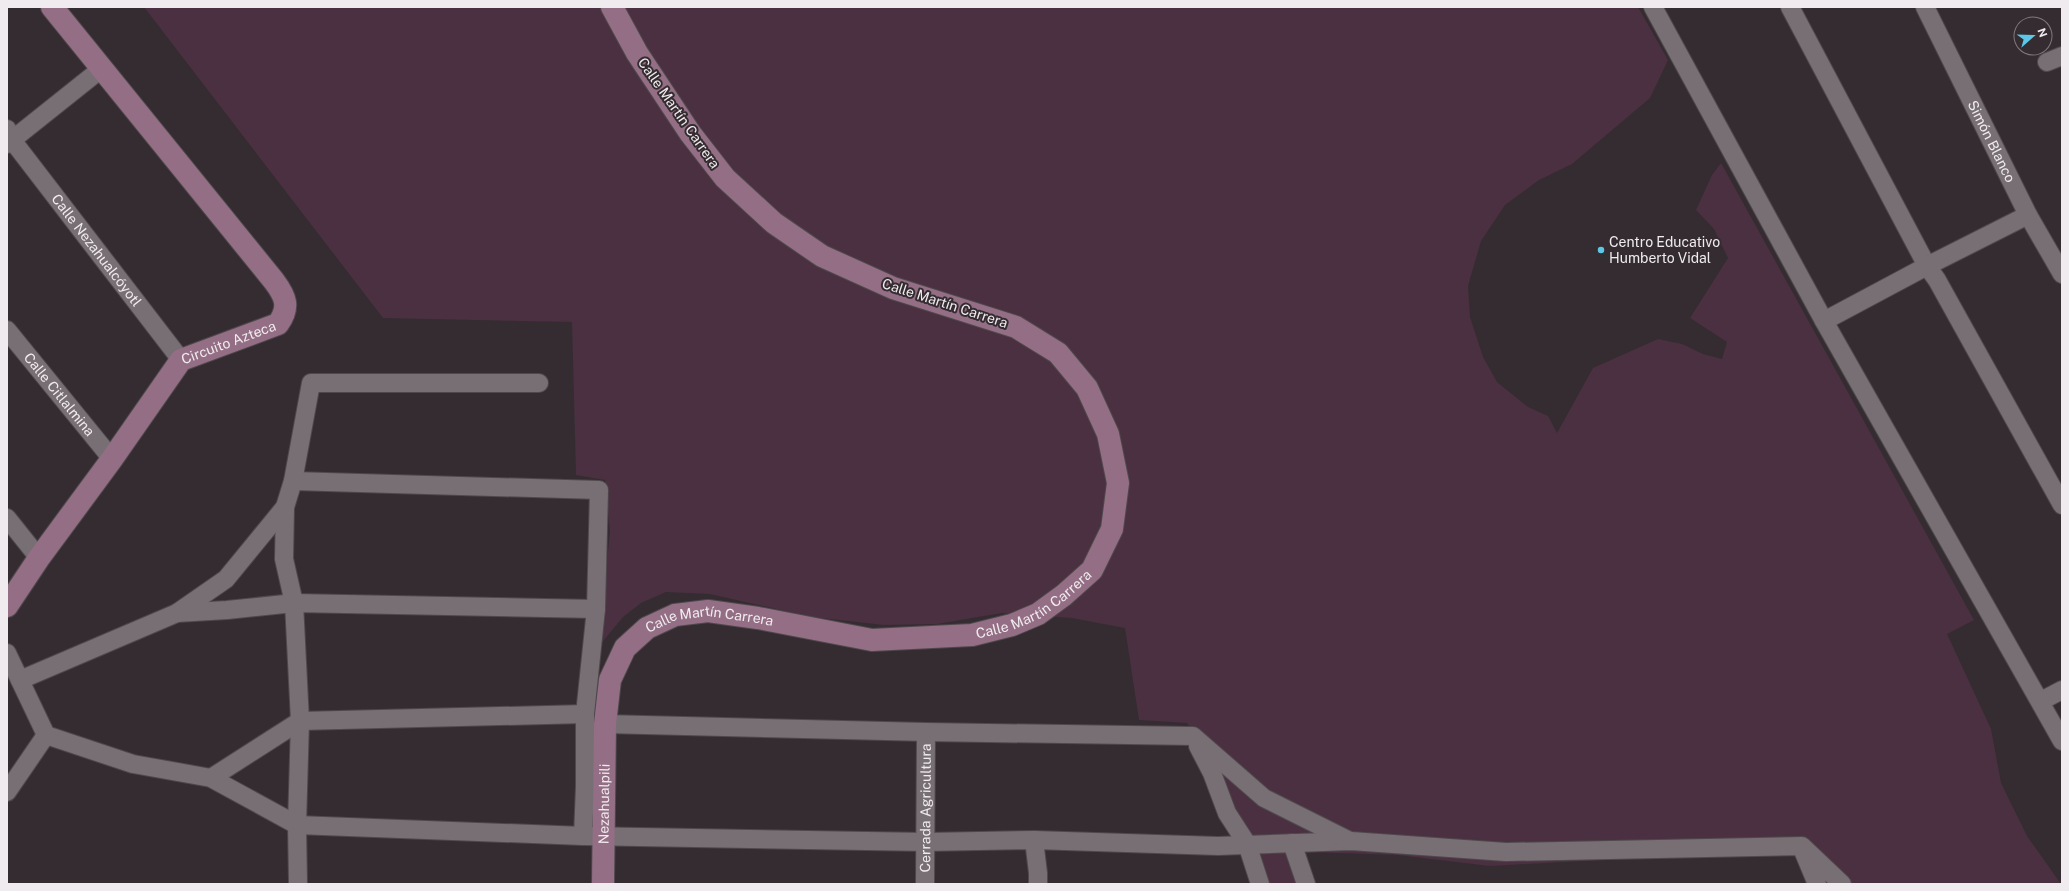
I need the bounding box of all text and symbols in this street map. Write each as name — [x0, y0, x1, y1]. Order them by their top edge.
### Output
north arrow — [2013, 16, 2053, 56]
text: N — [2035, 26, 2050, 39]
street label: Calle Martín Carrera — [635, 55, 723, 171]
street label: Simón Blanco — [1965, 98, 2019, 185]
street label: Calle Nezahualcóyotl — [48, 191, 145, 309]
place label: Centro Educativo Humberto Vidal — [1609, 234, 1720, 266]
marker: Centro Educativo Humberto Vidal — [1596, 245, 1606, 255]
street label: Calle Martín Carrera — [880, 275, 1010, 331]
street label: Circuito Azteca — [179, 318, 278, 367]
street label: Calle Citlalmina — [21, 350, 98, 439]
street label: Calle Martín Carrera — [974, 567, 1095, 642]
street label: Calle Martín Carrera — [643, 603, 775, 636]
street label: Cerrada Agricultura — [917, 743, 934, 873]
street label: Nezahualpili — [595, 764, 613, 844]

